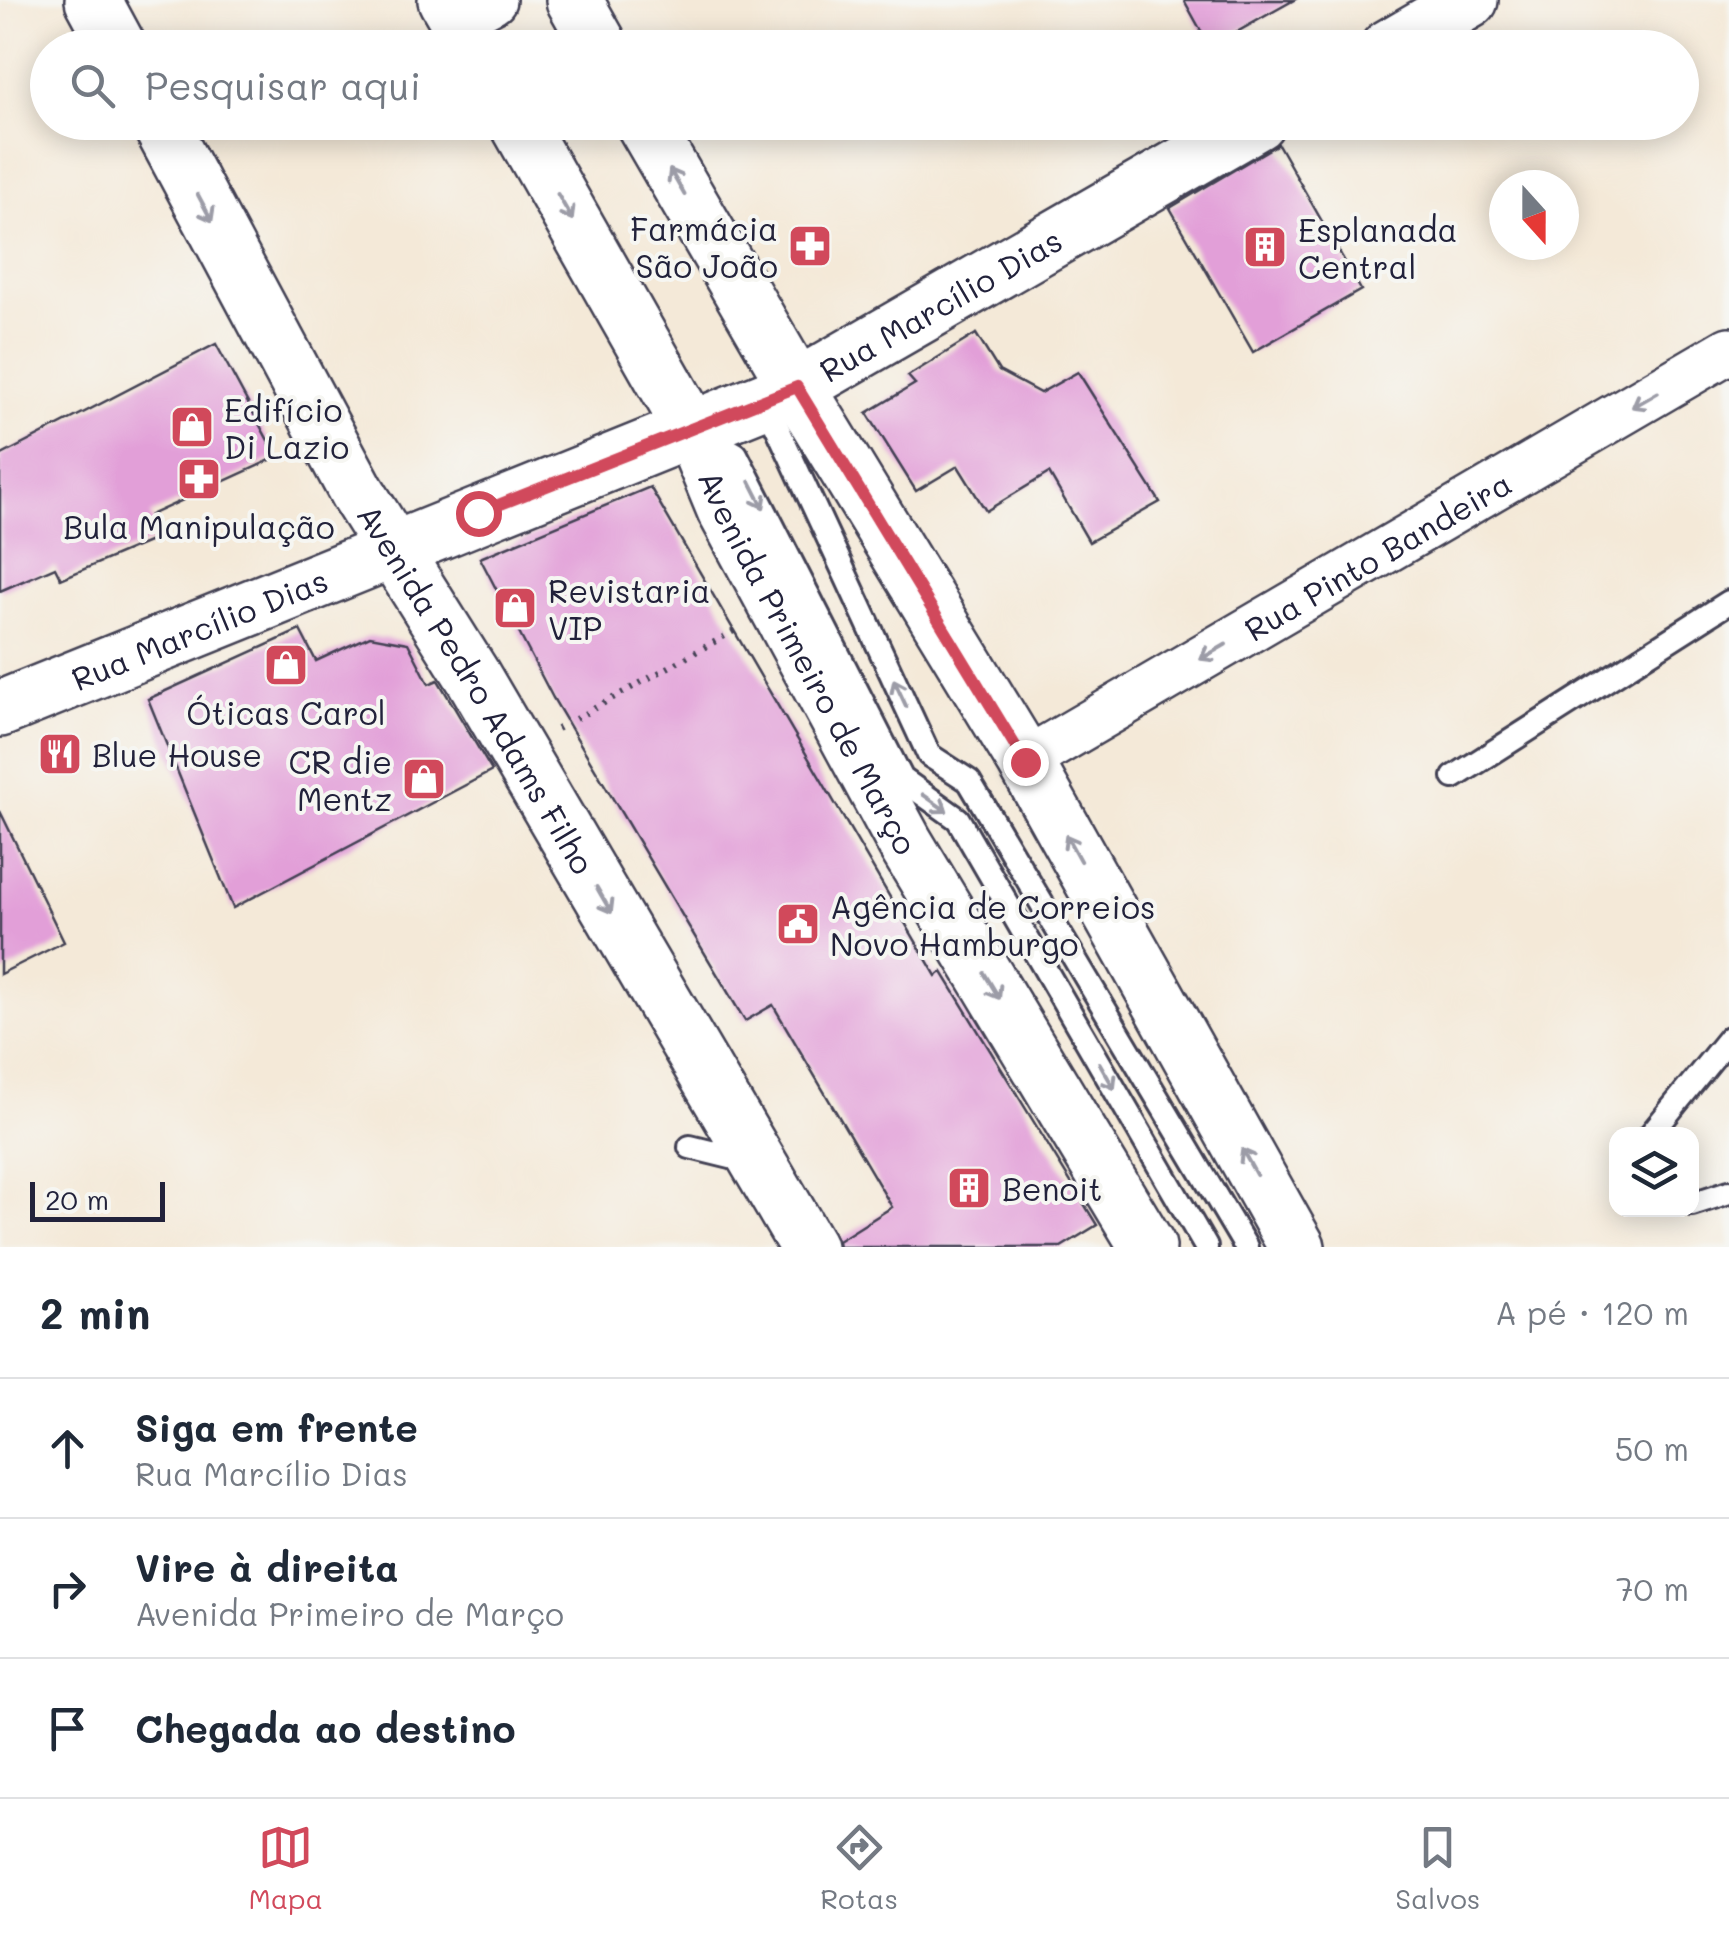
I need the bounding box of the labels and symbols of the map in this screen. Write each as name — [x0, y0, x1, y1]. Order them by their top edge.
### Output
one-way arrow — [666, 167, 686, 197]
north arrow — [1489, 170, 1579, 260]
one-way arrow — [555, 192, 575, 221]
one-way arrow — [196, 193, 215, 223]
place label: Farmácia São João — [630, 207, 778, 286]
place label: Esplanada Central — [1298, 208, 1458, 287]
street label: Rua Marcílio Dias — [812, 218, 1069, 391]
pharmacy icon: Farmácia São João — [787, 223, 833, 269]
building icon: Esplanada Central — [1242, 224, 1288, 270]
place label: Edifício Di Lazio — [224, 388, 349, 467]
one-way arrow — [1631, 390, 1660, 410]
shop icon: Edifício Di Lazio — [169, 404, 215, 450]
pharmacy icon: Bula Manipulação — [176, 456, 222, 502]
street label: Rua Pinto Bandeira — [1236, 461, 1518, 650]
street label: Avenida Primeiro de Março — [690, 464, 928, 861]
one-way arrow — [748, 479, 767, 509]
route start — [456, 491, 502, 537]
street label: Avenida Pedro Adams Filho — [349, 496, 605, 881]
place label: Bula Manipulação — [63, 505, 335, 547]
street label: Rua Marcílio Dias — [65, 558, 334, 699]
place label: Revistaria VIP — [548, 569, 710, 648]
shop icon: Revistaria VIP — [492, 585, 538, 631]
shop icon: Óticas Carol — [263, 642, 309, 688]
one-way arrow — [1199, 642, 1228, 662]
one-way arrow — [890, 679, 909, 709]
place label: Óticas Carol — [186, 691, 386, 733]
restaurant icon: Blue House — [37, 731, 83, 777]
place label: Blue House — [92, 733, 262, 775]
place label: CR die Mentz — [289, 740, 392, 819]
route end — [1003, 740, 1049, 786]
shop icon: CR die Mentz — [401, 756, 447, 802]
one-way arrow — [920, 792, 948, 813]
one-way arrow — [1063, 833, 1083, 863]
one-way arrow — [594, 885, 614, 914]
place label: Agência de Correios Novo Hamburgo — [830, 885, 1155, 964]
public building icon: Agência de Correios Novo Hamburgo — [775, 901, 821, 947]
one-way arrow — [981, 971, 1002, 1000]
one-way arrow — [1097, 1061, 1117, 1090]
one-way arrow — [1239, 1148, 1259, 1177]
building icon: Benoit — [946, 1165, 992, 1211]
place label: Benoit — [1002, 1167, 1102, 1209]
scale bar — [30, 1177, 165, 1222]

